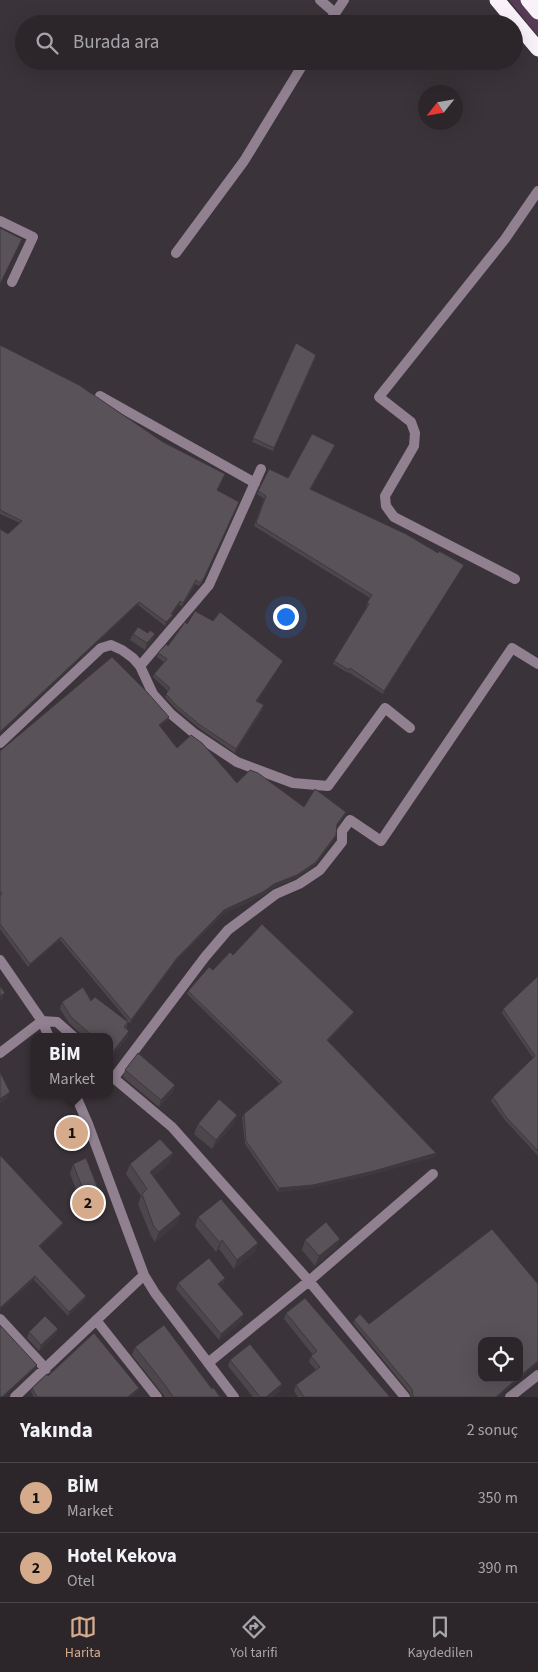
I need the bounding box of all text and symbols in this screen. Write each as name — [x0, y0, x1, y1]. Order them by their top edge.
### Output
search box — [15, 15, 523, 70]
icon: search — [33, 29, 61, 57]
text: Burada ara — [73, 29, 159, 56]
north arrow — [418, 85, 463, 130]
your location — [273, 604, 299, 630]
popup — [31, 1033, 113, 1098]
text: BİM — [49, 1041, 81, 1068]
text: Market — [49, 1068, 95, 1090]
pin: 1 — [56, 1114, 88, 1152]
pin: 2 — [72, 1184, 104, 1222]
map controls — [478, 1337, 523, 1382]
button: locate — [478, 1337, 523, 1382]
text: Yakında — [20, 1415, 93, 1445]
text: 2 sonuç — [467, 1419, 518, 1441]
text: BİM — [67, 1473, 99, 1500]
text: 1 — [32, 1487, 40, 1509]
text: 350 m — [478, 1487, 518, 1509]
text: Market — [67, 1500, 113, 1522]
text: Hotel Kekova — [67, 1543, 177, 1570]
text: 2 — [32, 1557, 40, 1579]
text: 390 m — [478, 1557, 518, 1579]
text: Otel — [67, 1570, 95, 1592]
tab: Harita — [65, 1613, 101, 1663]
tab: Yol tarifi — [230, 1613, 278, 1663]
tab: Kaydedilen — [407, 1613, 473, 1663]

